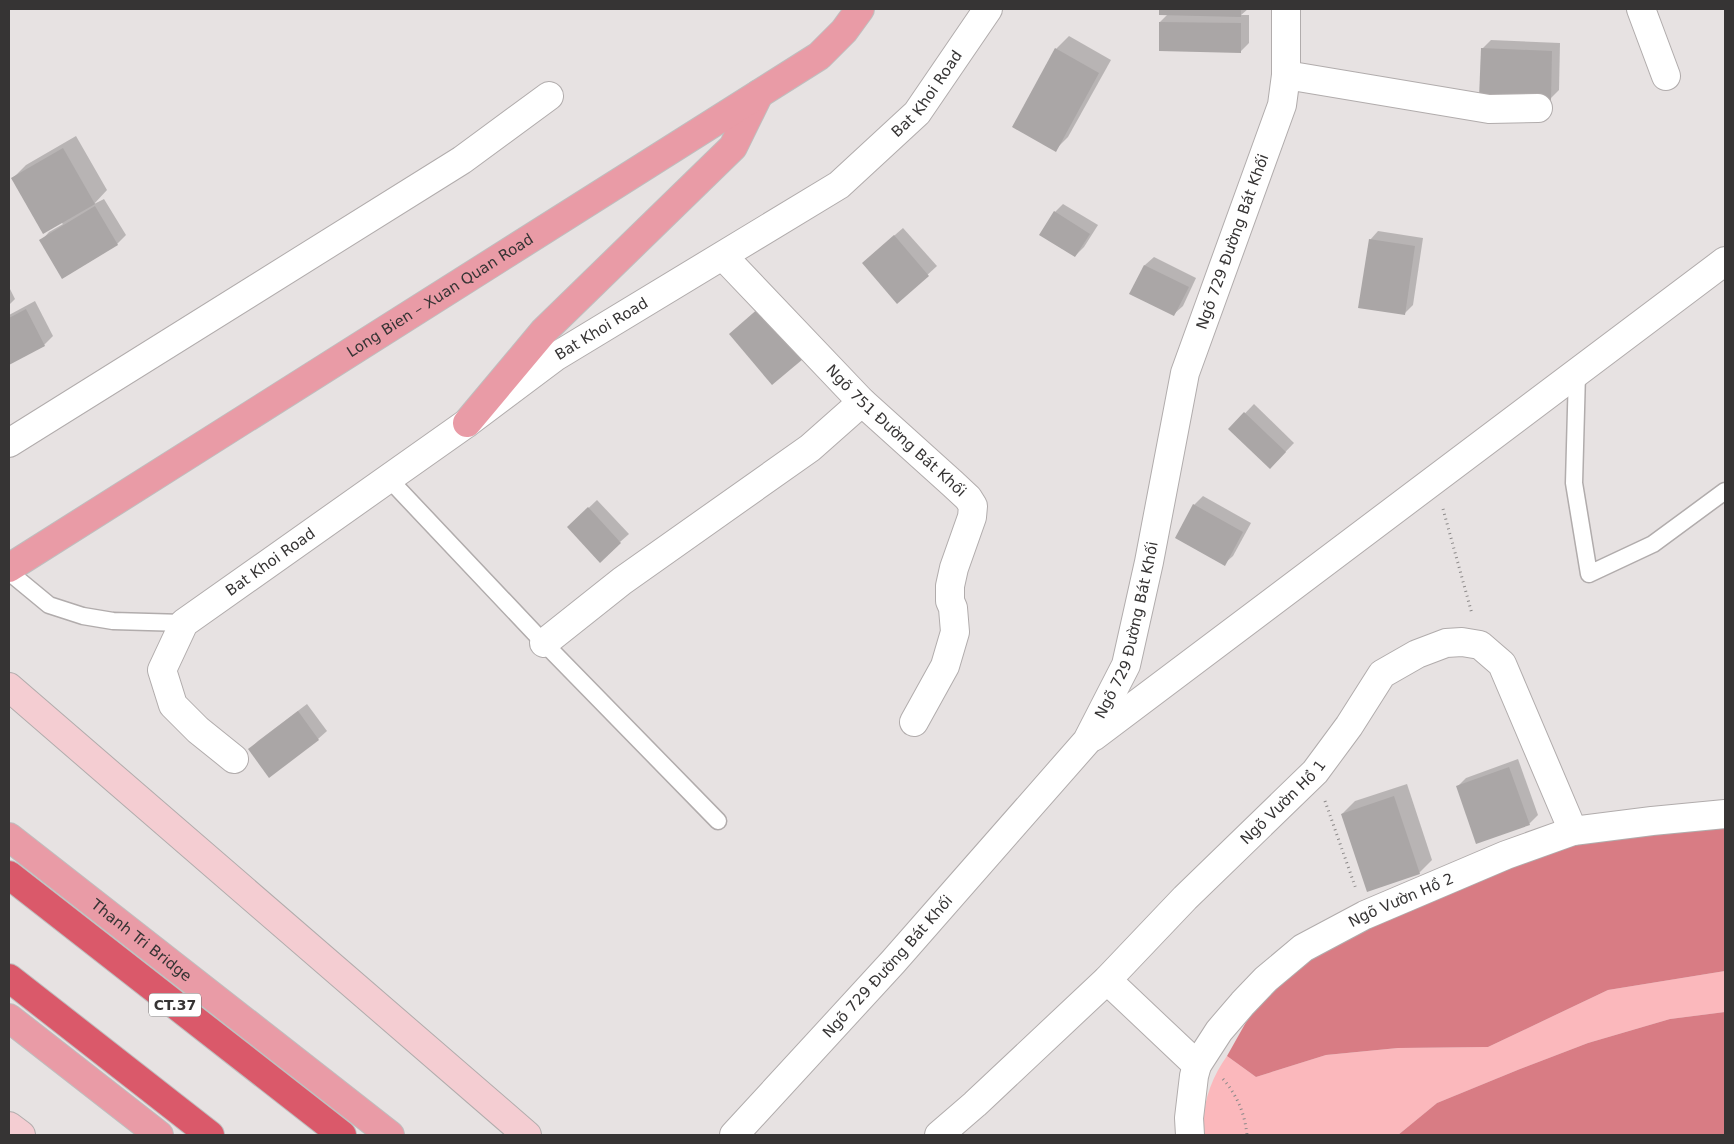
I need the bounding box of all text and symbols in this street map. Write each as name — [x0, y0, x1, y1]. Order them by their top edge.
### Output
street label: Bat Khoi Road — [888, 47, 966, 141]
street label: Ngõ 729 Đường Bát Khối — [1193, 152, 1272, 332]
street label: Long Bien – Xuan Quan Road — [343, 230, 537, 361]
street label: Bat Khoi Road — [552, 294, 651, 364]
street label: Ngõ 751 Đường Bát Khối — [822, 361, 970, 500]
street label: Bat Khoi Road — [222, 524, 319, 600]
street label: Ngõ 729 Đường Bát Khối — [1091, 540, 1162, 722]
street label: Ngõ Vườn Hồ 1 — [1237, 757, 1330, 848]
street label: Ngõ Vườn Hồ 2 — [1346, 869, 1456, 931]
street label: Ngõ 729 Đường Bát Khối — [819, 892, 956, 1041]
street label: Thanh Tri Bridge — [87, 895, 195, 985]
road number: CT.37 — [149, 994, 201, 1016]

